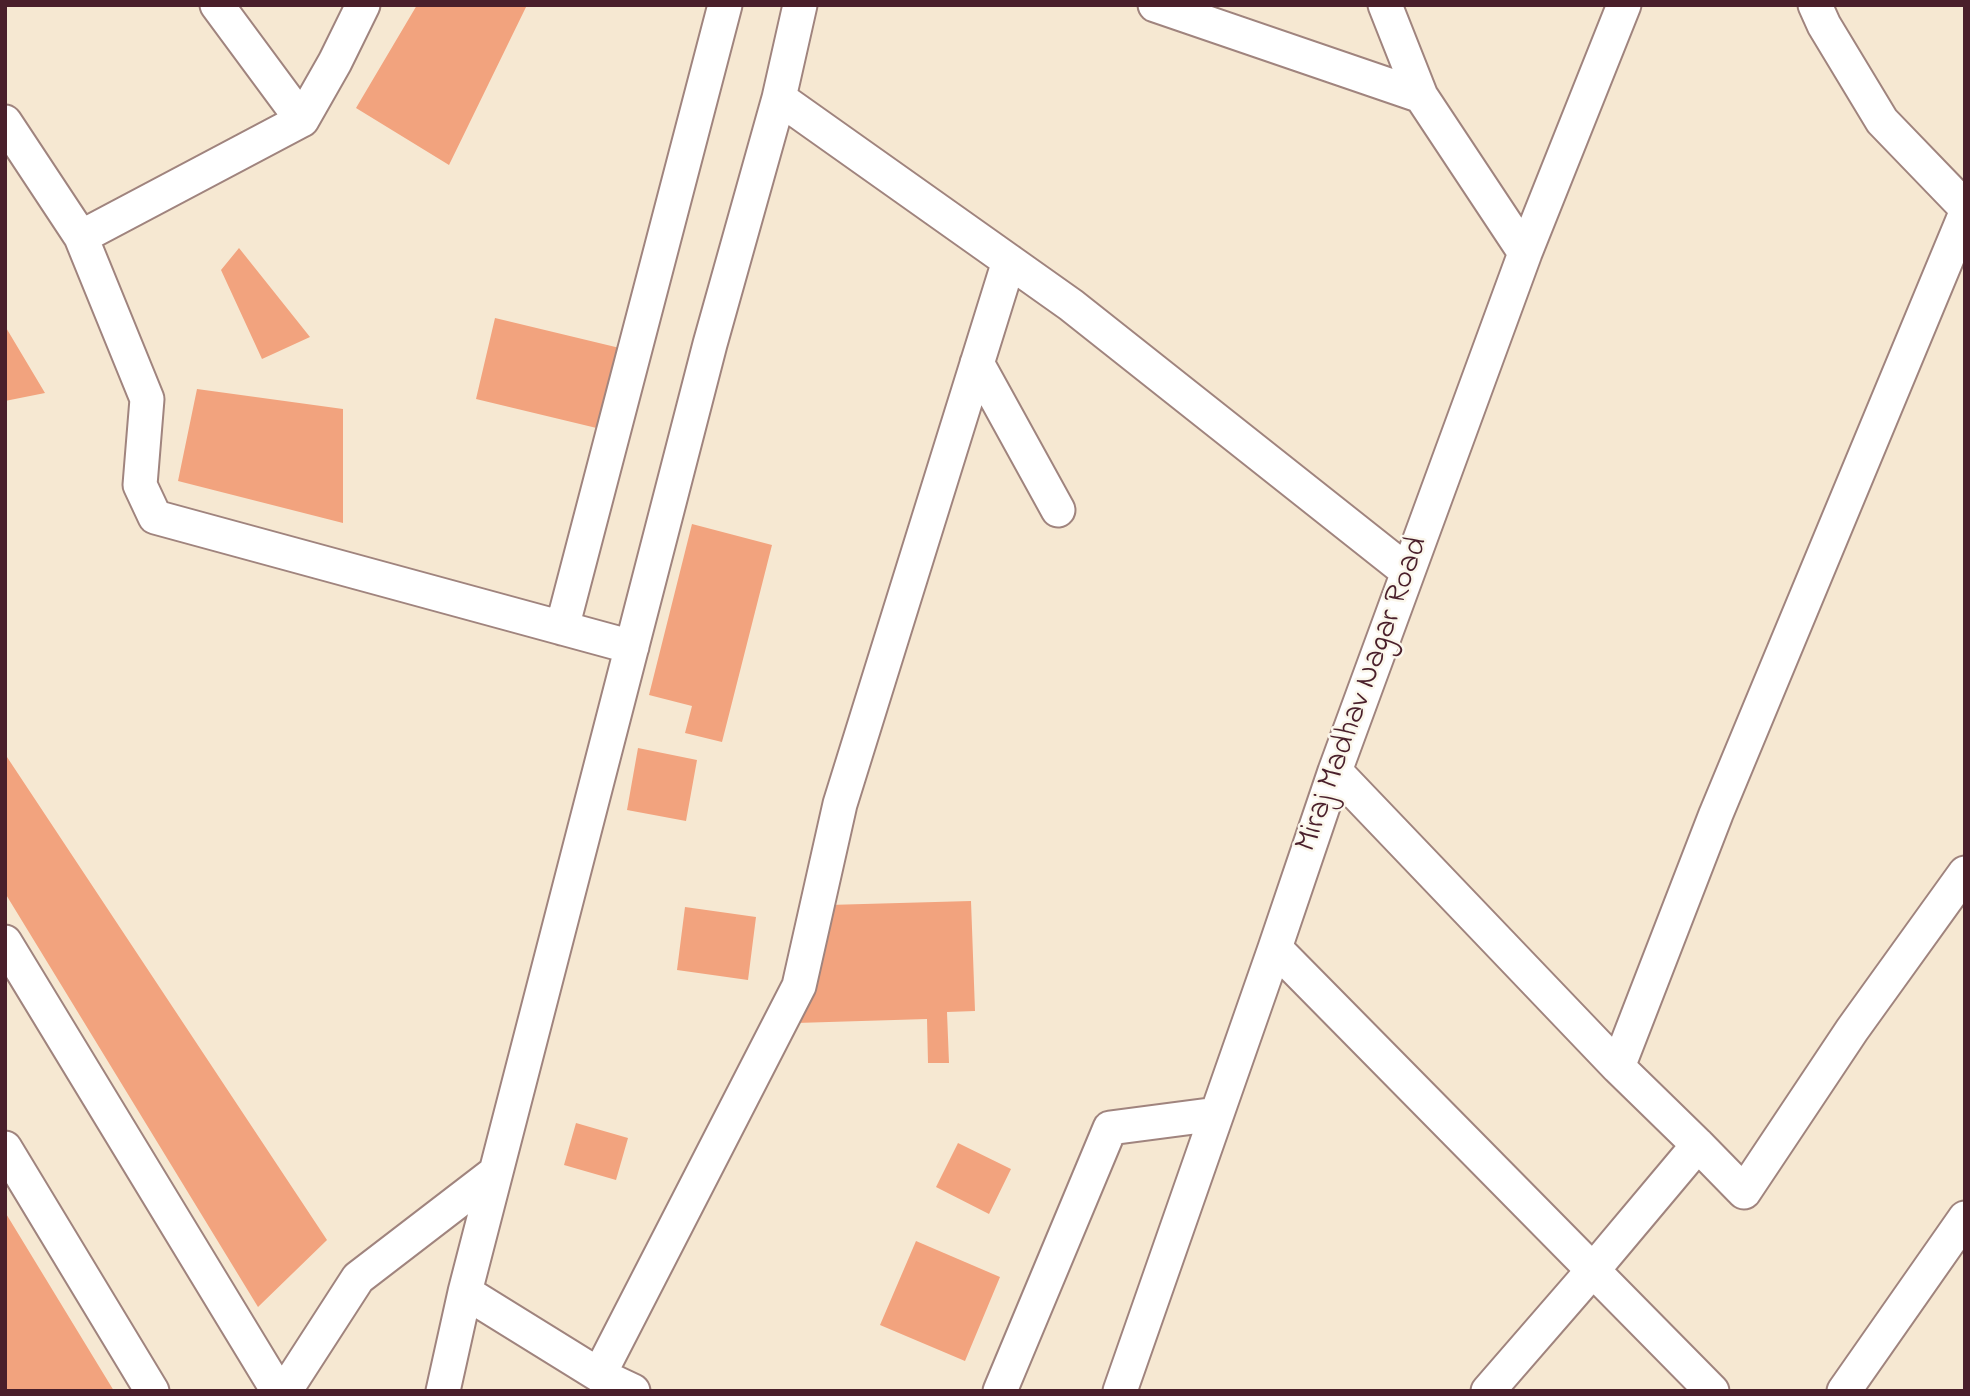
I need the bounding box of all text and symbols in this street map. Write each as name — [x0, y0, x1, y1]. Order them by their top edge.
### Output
street label: Miraj Madhav Nagar Road — [1289, 532, 1439, 858]

